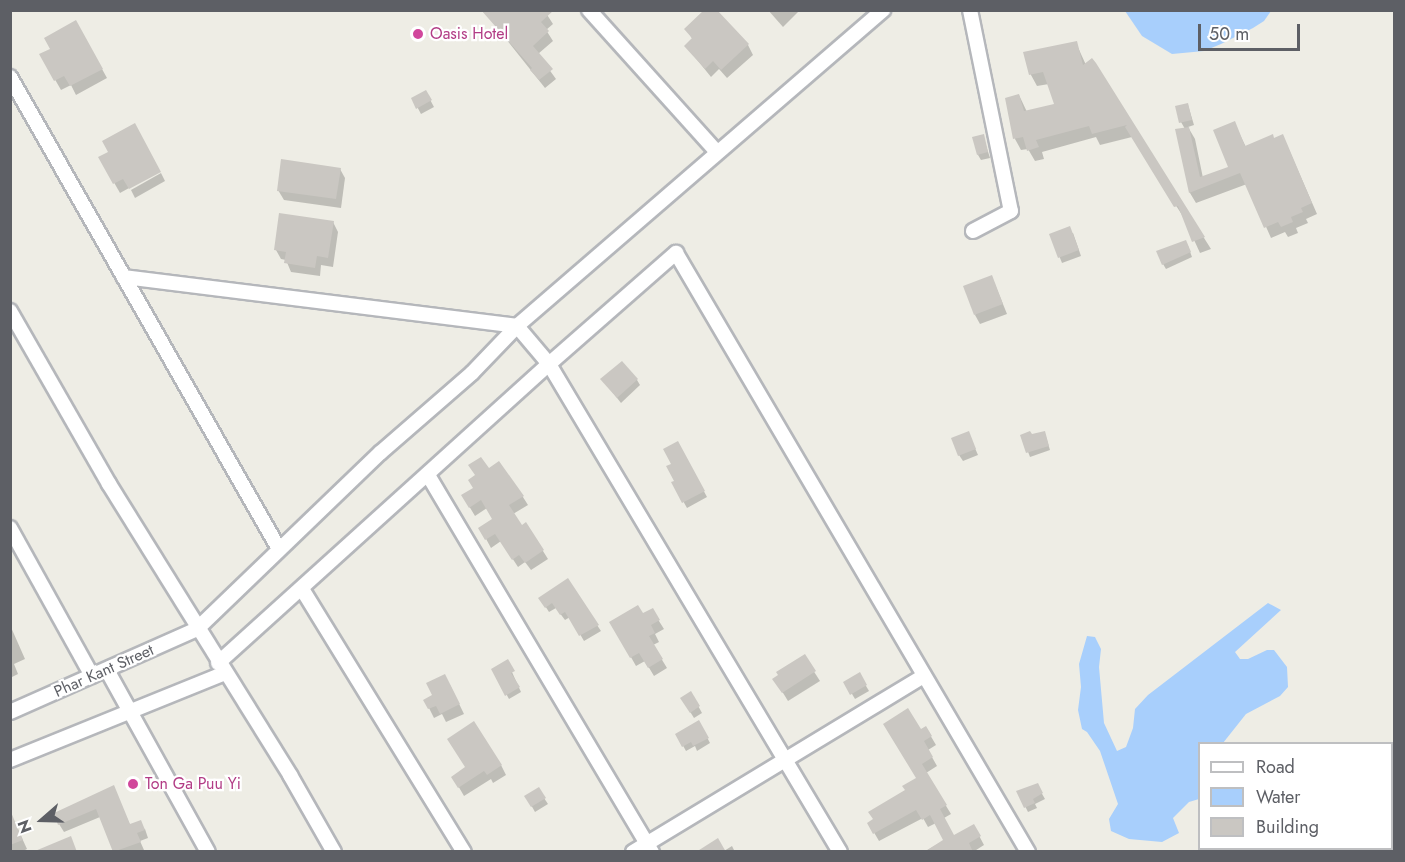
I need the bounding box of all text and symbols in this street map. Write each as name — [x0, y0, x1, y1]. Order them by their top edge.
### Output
scale bar — [1201, 12, 1303, 50]
text: 50 m — [1209, 21, 1249, 47]
place label: Oasis Hotel — [430, 24, 508, 44]
marker: Oasis Hotel — [411, 27, 425, 41]
street label: Phar Kant Street — [51, 640, 157, 702]
legend — [1198, 742, 1393, 850]
text: Road — [1256, 754, 1295, 780]
place label: Ton Ga Puu Yi — [145, 774, 241, 794]
marker: Ton Ga Puu Yi — [126, 777, 140, 791]
text: Water — [1256, 784, 1300, 810]
north arrow — [12, 790, 72, 850]
text: Building — [1256, 814, 1319, 840]
text: N — [12, 816, 38, 836]

